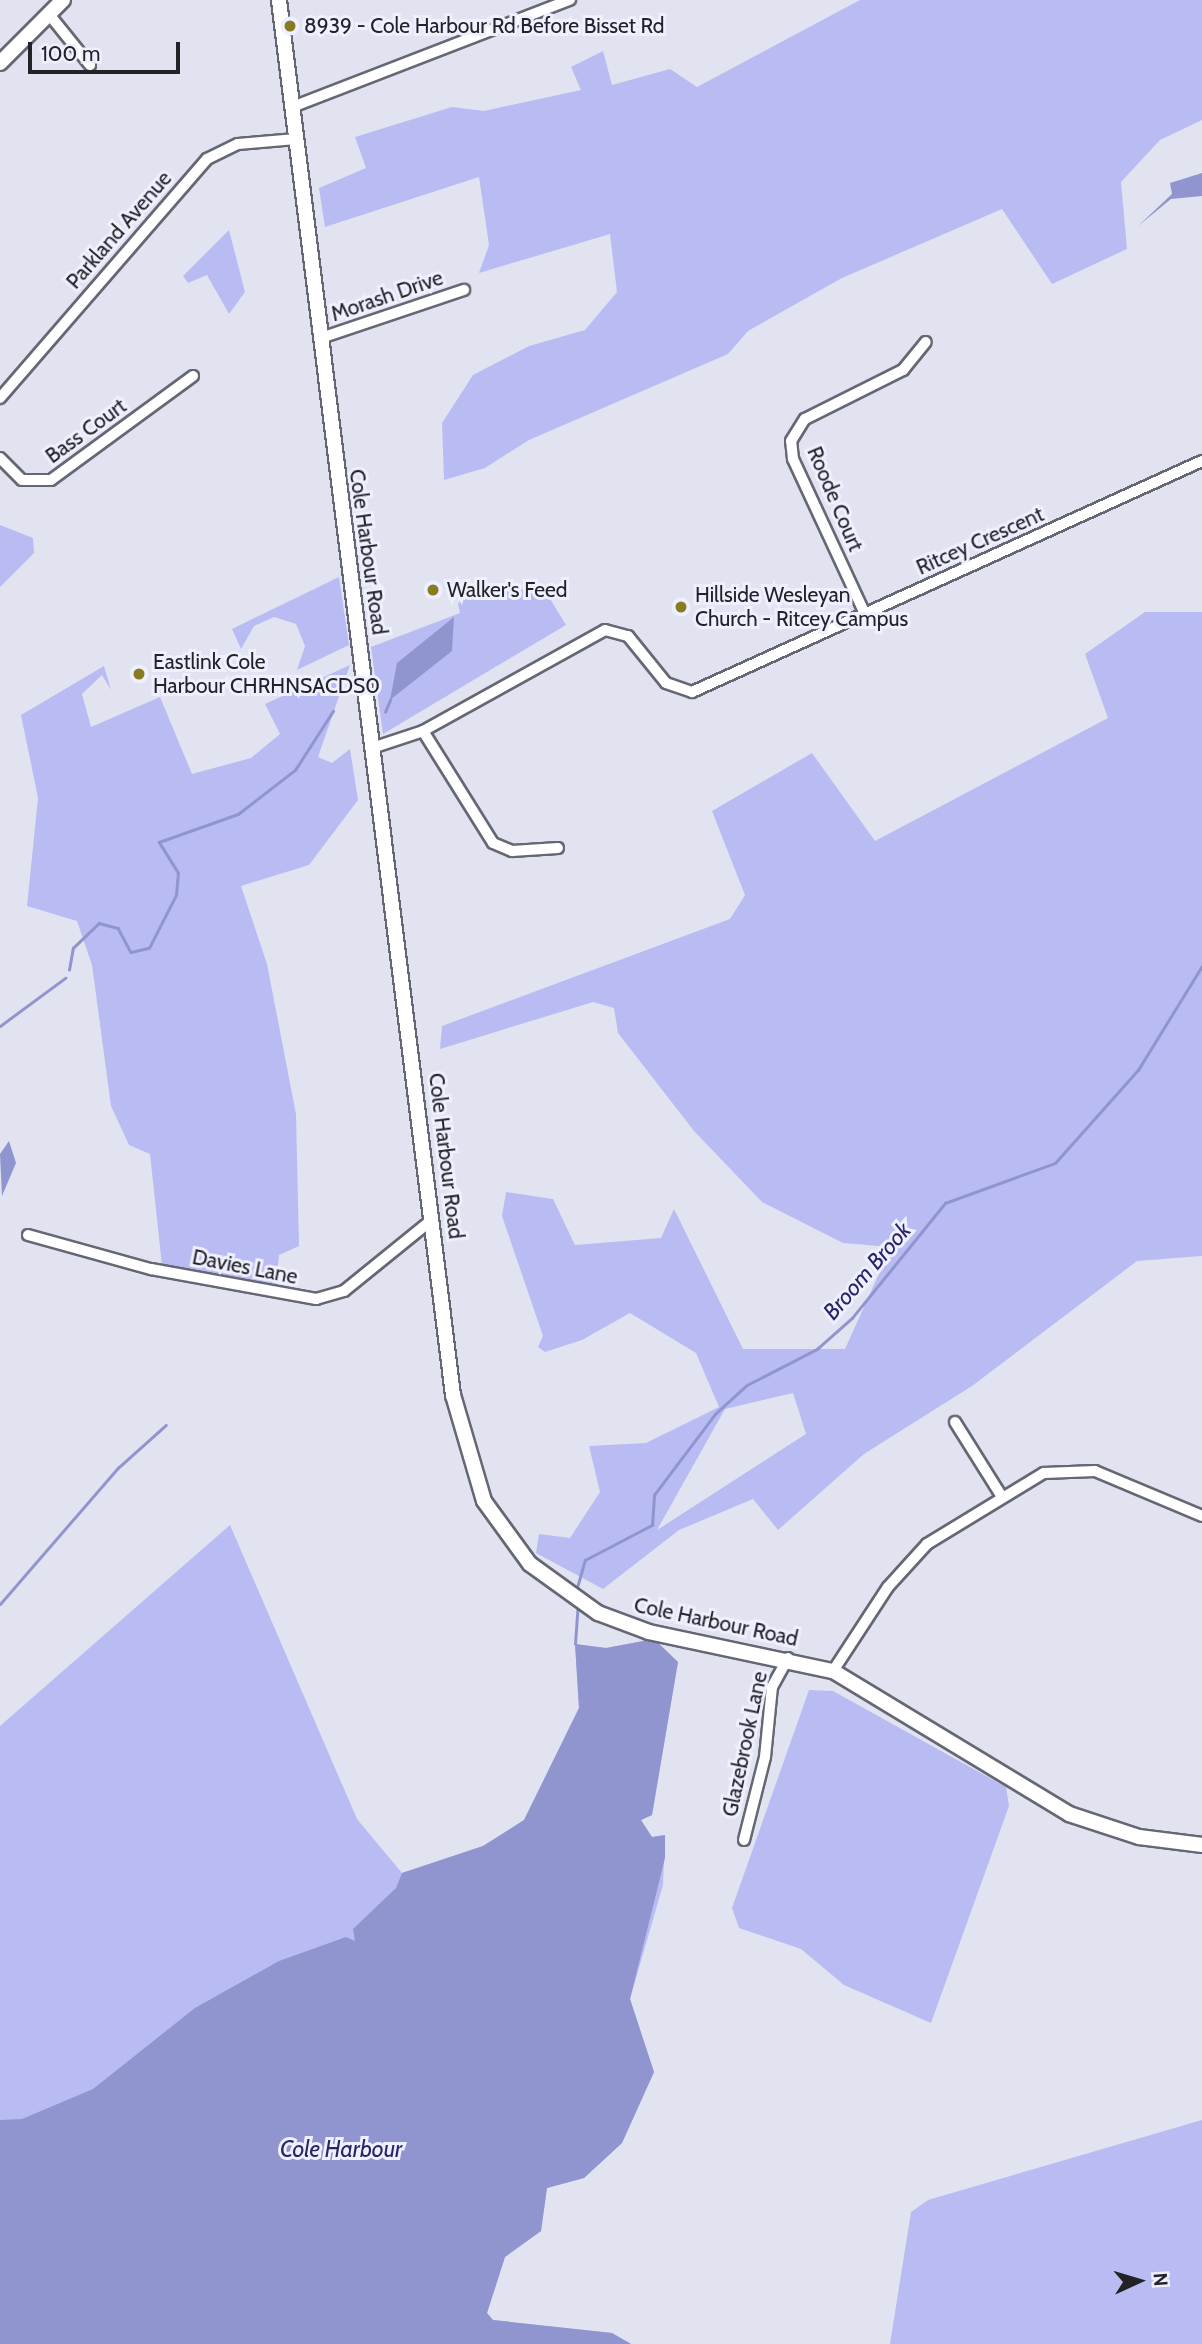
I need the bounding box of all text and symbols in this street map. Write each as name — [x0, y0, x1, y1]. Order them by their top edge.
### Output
place label: 8939 - Cole Harbour Rd Before Bisset Rd — [304, 13, 665, 39]
marker: 8939 - Cole Harbour Rd Before Bisset Rd — [282, 18, 298, 34]
scale bar — [32, 28, 184, 72]
text: 100 m — [41, 41, 100, 66]
street label: Parkland Avenue — [61, 166, 177, 294]
street label: Morash Drive — [328, 265, 446, 327]
street label: Bass Court — [41, 393, 131, 469]
street label: Roode Court — [802, 443, 868, 555]
street label: Cole Harbour Road — [344, 468, 392, 636]
street label: Ritcey Crescent — [912, 502, 1048, 580]
place label: Walker's Feed — [447, 577, 567, 603]
marker: Walker's Feed — [425, 582, 441, 598]
place label: Hillside Wesleyan Church - Ritcey Campus — [695, 582, 908, 632]
marker: Hillside Wesleyan Church - Ritcey Campus — [673, 599, 689, 615]
place label: Eastlink Cole Harbour CHRHNSACDS0 — [153, 649, 380, 699]
marker: Eastlink Cole Harbour CHRHNSACDS0 — [131, 666, 147, 682]
street label: Cole Harbour Road — [423, 1072, 469, 1240]
water label: Broom Brook — [817, 1217, 917, 1325]
street label: Davies Lane — [190, 1244, 300, 1290]
street label: Cole Harbour Road — [632, 1592, 800, 1652]
street label: Glazebrook Lane — [717, 1669, 773, 1819]
water label: Cole Harbour — [280, 2135, 402, 2163]
north arrow — [1104, 2246, 1174, 2316]
text: N — [1149, 2272, 1172, 2287]

